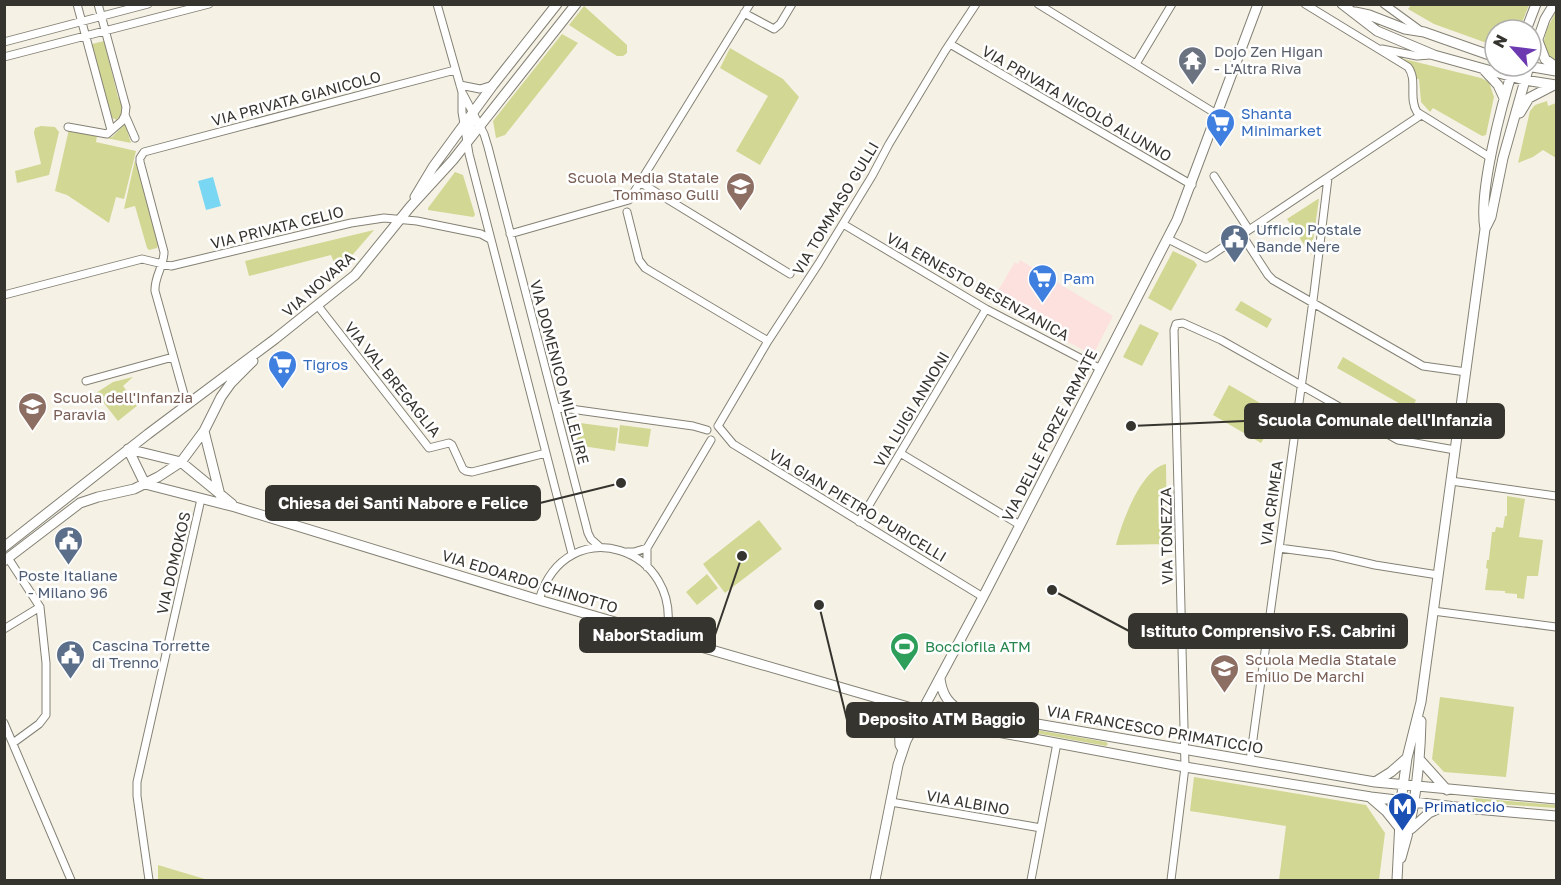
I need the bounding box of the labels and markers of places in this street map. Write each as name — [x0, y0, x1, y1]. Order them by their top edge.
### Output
place label: Dojo Zen Higan - L'Altra Riva — [1214, 42, 1323, 77]
temple icon: Dojo Zen Higan - L'Altra Riva — [1177, 44, 1209, 86]
place label: Shanta Minimarket — [1241, 104, 1322, 139]
supermarket icon: Shanta Minimarket — [1204, 106, 1236, 148]
place label: Scuola Media Statale Tommaso Gulli — [568, 168, 719, 203]
school or university icon: Scuola Media Statale Tommaso Gulli — [724, 170, 756, 212]
place label: Ufficio Postale Bande Nere — [1256, 220, 1362, 255]
public building icon: Ufficio Postale Bande Nere — [1219, 222, 1251, 264]
supermarket icon: Pam — [1026, 262, 1058, 304]
place label: Pam — [1063, 269, 1094, 287]
supermarket icon: Tigros — [266, 348, 298, 390]
place label: Tigros — [303, 355, 348, 373]
place label: Scuola dell'Infanzia Paravia — [53, 388, 193, 423]
school or university icon: Scuola dell'Infanzia Paravia — [16, 390, 48, 432]
callout: Scuola Comunale dell'Infanzia — [1245, 404, 1504, 438]
callout: Chiesa dei Santi Nabore e Felice — [266, 486, 540, 520]
public building icon: Poste Italiane - Milano 96 — [52, 524, 84, 566]
place label: Poste Italiane - Milano 96 — [18, 566, 118, 601]
callout: Istituto Comprensivo F.S. Cabrini — [1129, 614, 1407, 648]
callout: NaborStadium — [580, 618, 715, 652]
sports icon: Bocciofila ATM — [888, 630, 920, 672]
place label: Cascina Torrette di Trenno — [92, 636, 210, 671]
place label: Bocciofila ATM — [925, 637, 1031, 655]
public building icon: Cascina Torrette di Trenno — [55, 638, 87, 680]
place label: Scuola Media Statale Emilio De Marchi — [1245, 650, 1397, 685]
school or university icon: Scuola Media Statale Emilio De Marchi — [1208, 652, 1240, 694]
callout: Deposito ATM Baggio — [847, 703, 1038, 737]
metro station icon: Primaticcio — [1387, 790, 1419, 832]
place label: Primaticcio — [1424, 797, 1505, 815]

